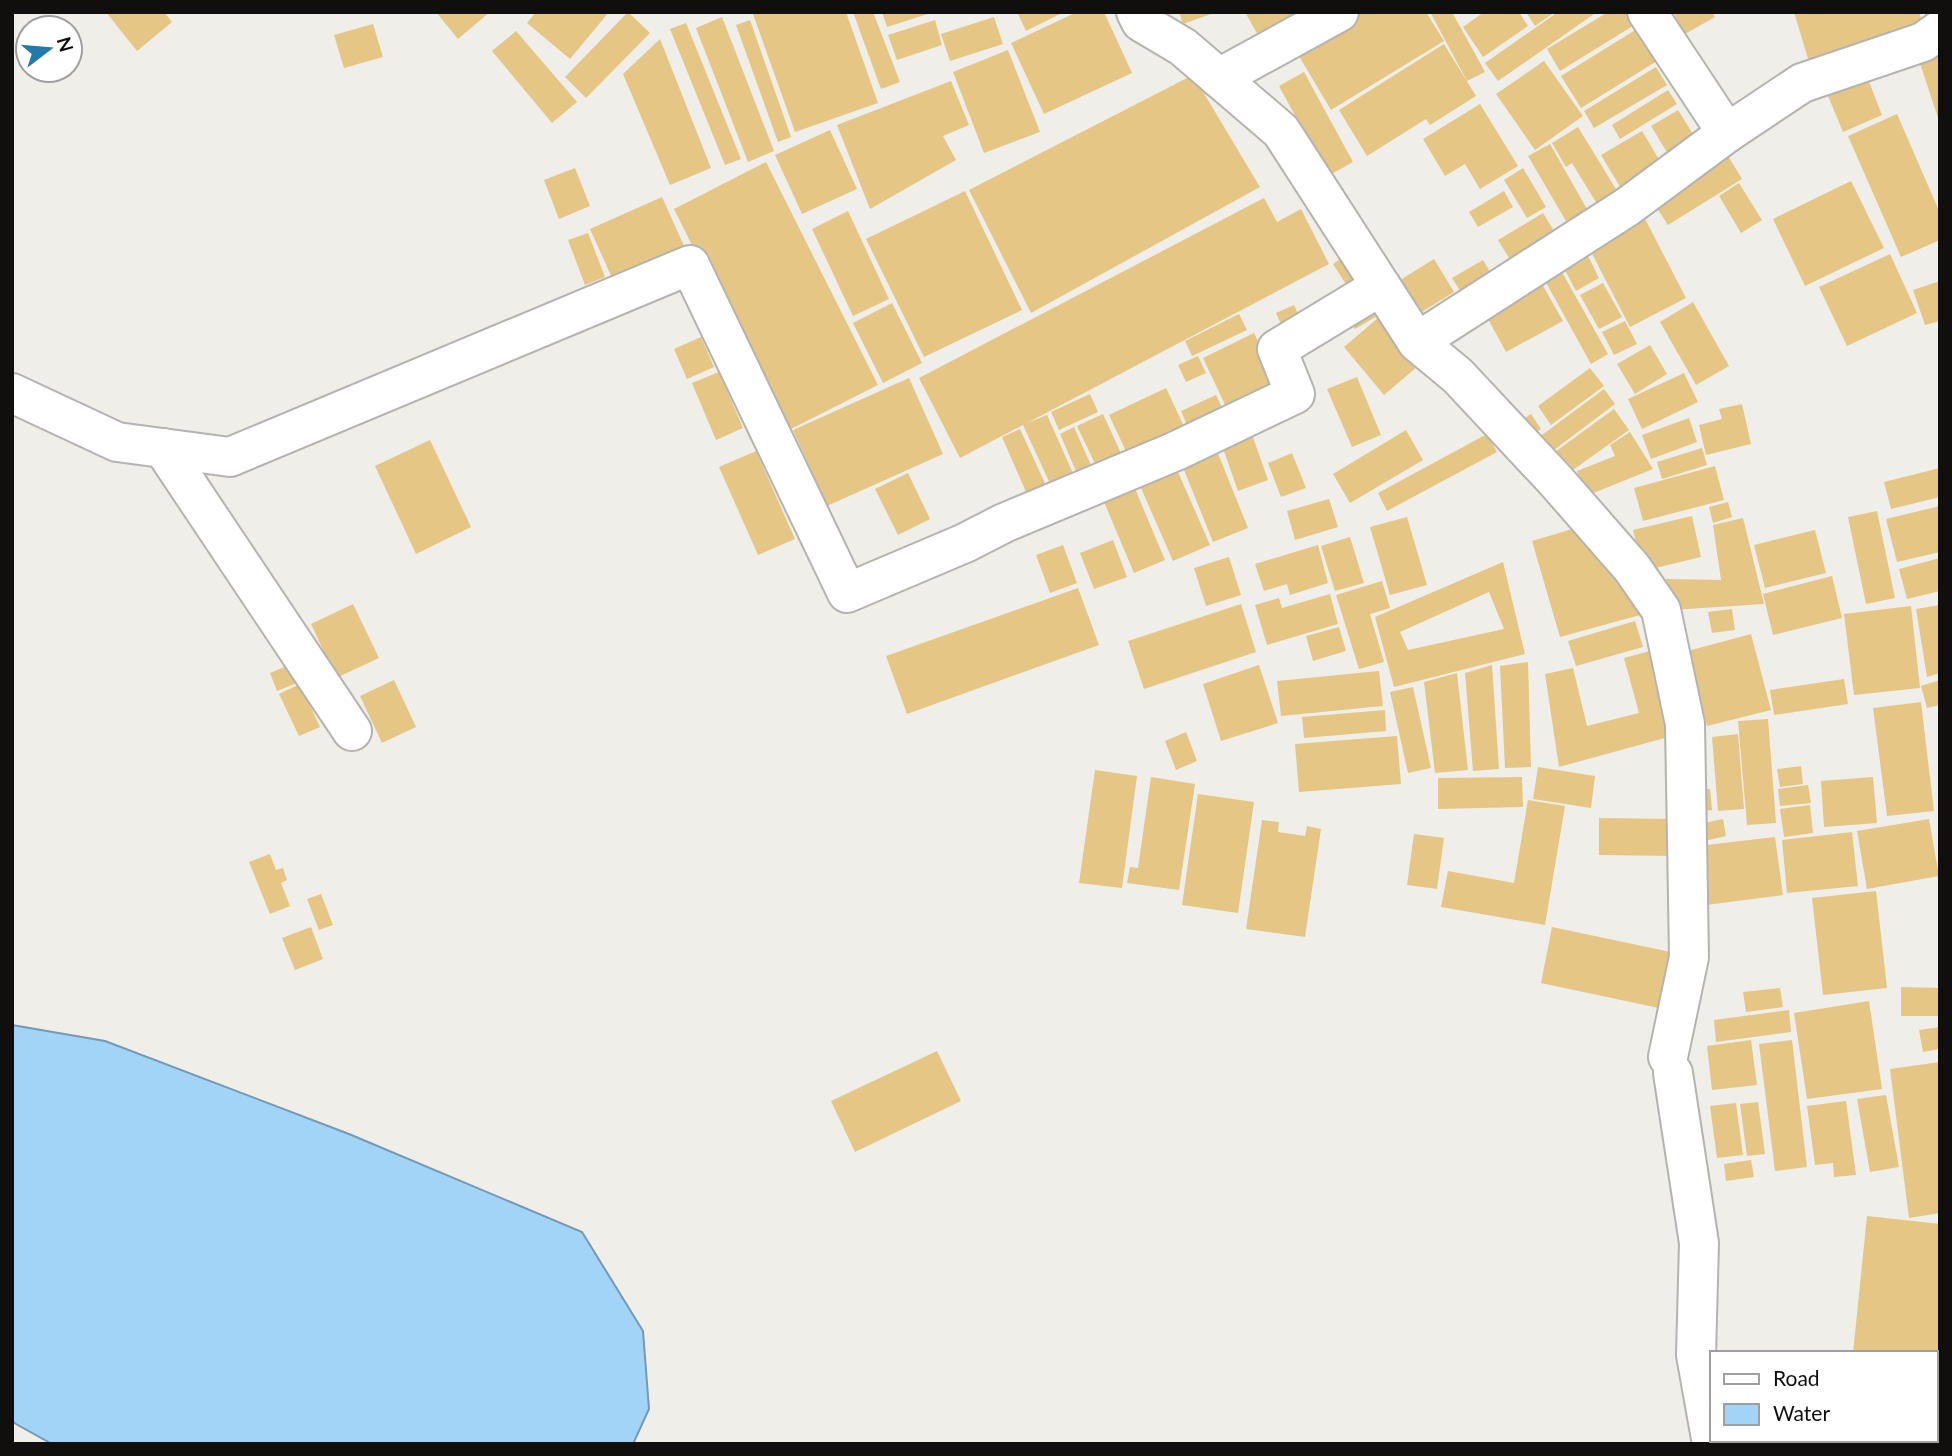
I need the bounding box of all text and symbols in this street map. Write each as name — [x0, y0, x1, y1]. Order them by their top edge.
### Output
north arrow — [14, 14, 84, 84]
text: N — [53, 34, 79, 54]
legend — [1710, 1351, 1938, 1442]
text: Road — [1773, 1365, 1820, 1390]
text: Water — [1773, 1400, 1830, 1425]

